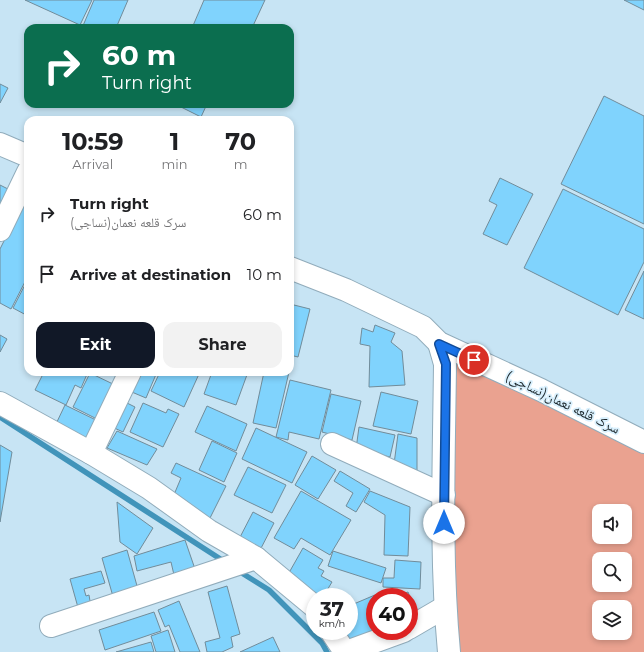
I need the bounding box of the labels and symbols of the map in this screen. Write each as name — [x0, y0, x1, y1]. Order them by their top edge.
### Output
pin — [457, 343, 491, 377]
street label: سرک قلعه نعمان(نساجی) — [503, 366, 623, 438]
position arrow — [423, 502, 465, 544]
speed limit sign: 40 — [366, 588, 418, 640]

